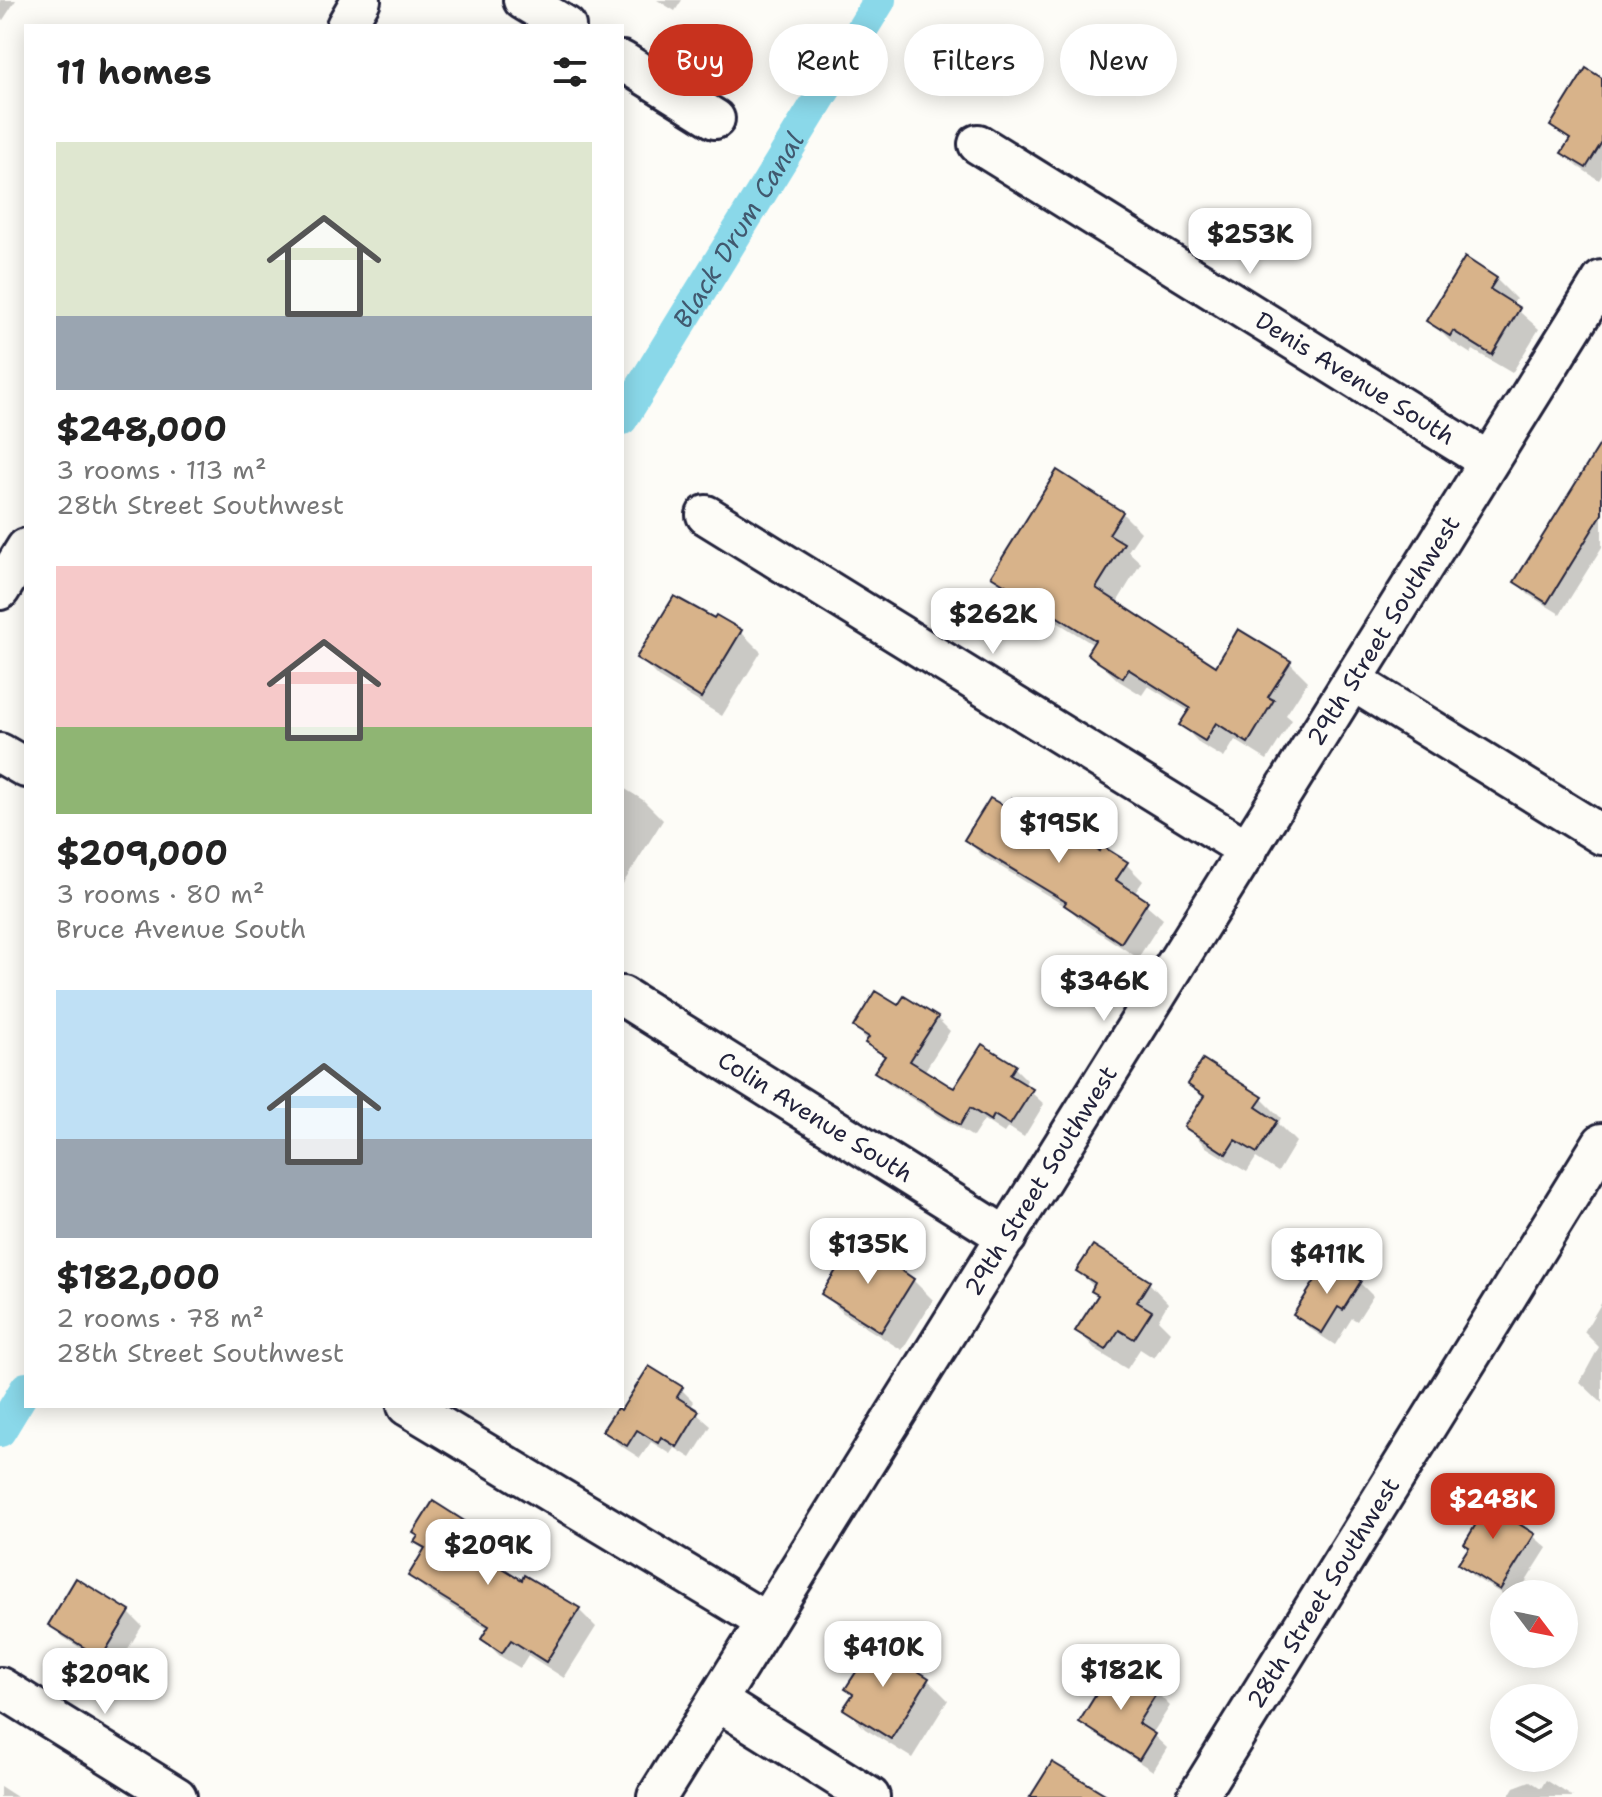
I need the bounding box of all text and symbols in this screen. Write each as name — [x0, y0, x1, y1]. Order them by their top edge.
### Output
chip: Buy — [648, 24, 753, 96]
chip: Rent — [769, 24, 888, 96]
chip: Filters — [904, 24, 1044, 96]
chip: New — [1060, 24, 1177, 96]
text: 11 homes — [56, 49, 212, 95]
icon: filters — [548, 50, 592, 94]
water label: Black Drum Canal — [664, 125, 812, 334]
icon: home — [252, 194, 396, 338]
pin: $253K — [1194, 208, 1306, 276]
text: $253K — [1206, 216, 1294, 251]
street label: Denis Avenue South — [1249, 304, 1461, 452]
text: $248,000 — [56, 406, 227, 452]
text: 3 rooms · 113 m² — [56, 452, 267, 487]
text: 28th Street Southwest — [56, 487, 344, 522]
street label: 29th Street Southwest — [1300, 510, 1467, 752]
pin: $262K — [937, 588, 1049, 656]
text: $262K — [949, 596, 1037, 631]
icon: home — [252, 618, 396, 762]
pin: $195K — [1003, 797, 1115, 865]
text: $195K — [1019, 805, 1099, 840]
text: $209,000 — [56, 830, 228, 876]
text: 3 rooms · 80 m² — [56, 876, 265, 911]
text: Bruce Avenue South — [56, 911, 306, 946]
pin: $346K — [1048, 955, 1160, 1023]
text: $346K — [1059, 963, 1149, 998]
icon: home — [252, 1042, 396, 1186]
street label: Colin Avenue South — [712, 1044, 919, 1190]
street label: 29th Street Southwest — [957, 1060, 1125, 1302]
pin: $135K — [812, 1218, 924, 1286]
text: $135K — [828, 1226, 908, 1261]
pin: $411K — [1271, 1228, 1383, 1296]
text: $411K — [1290, 1236, 1365, 1271]
text: $182,000 — [56, 1254, 220, 1300]
text: 2 rooms · 78 m² — [56, 1300, 264, 1335]
text: 28th Street Southwest — [56, 1335, 344, 1370]
street label: 28th Street Southwest — [1240, 1471, 1407, 1715]
pin: $248K — [1437, 1473, 1549, 1541]
text: $248K — [1449, 1481, 1537, 1516]
pin: $209K — [432, 1519, 544, 1587]
text: $209K — [444, 1527, 532, 1562]
north arrow — [1490, 1580, 1578, 1668]
map controls — [1490, 1580, 1578, 1772]
pin: $410K — [827, 1621, 939, 1689]
text: $410K — [842, 1629, 924, 1664]
pin: $182K — [1065, 1644, 1177, 1712]
pin: $209K — [49, 1648, 161, 1716]
text: $182K — [1080, 1652, 1162, 1687]
text: $209K — [61, 1656, 149, 1691]
button: layers — [1490, 1684, 1578, 1772]

